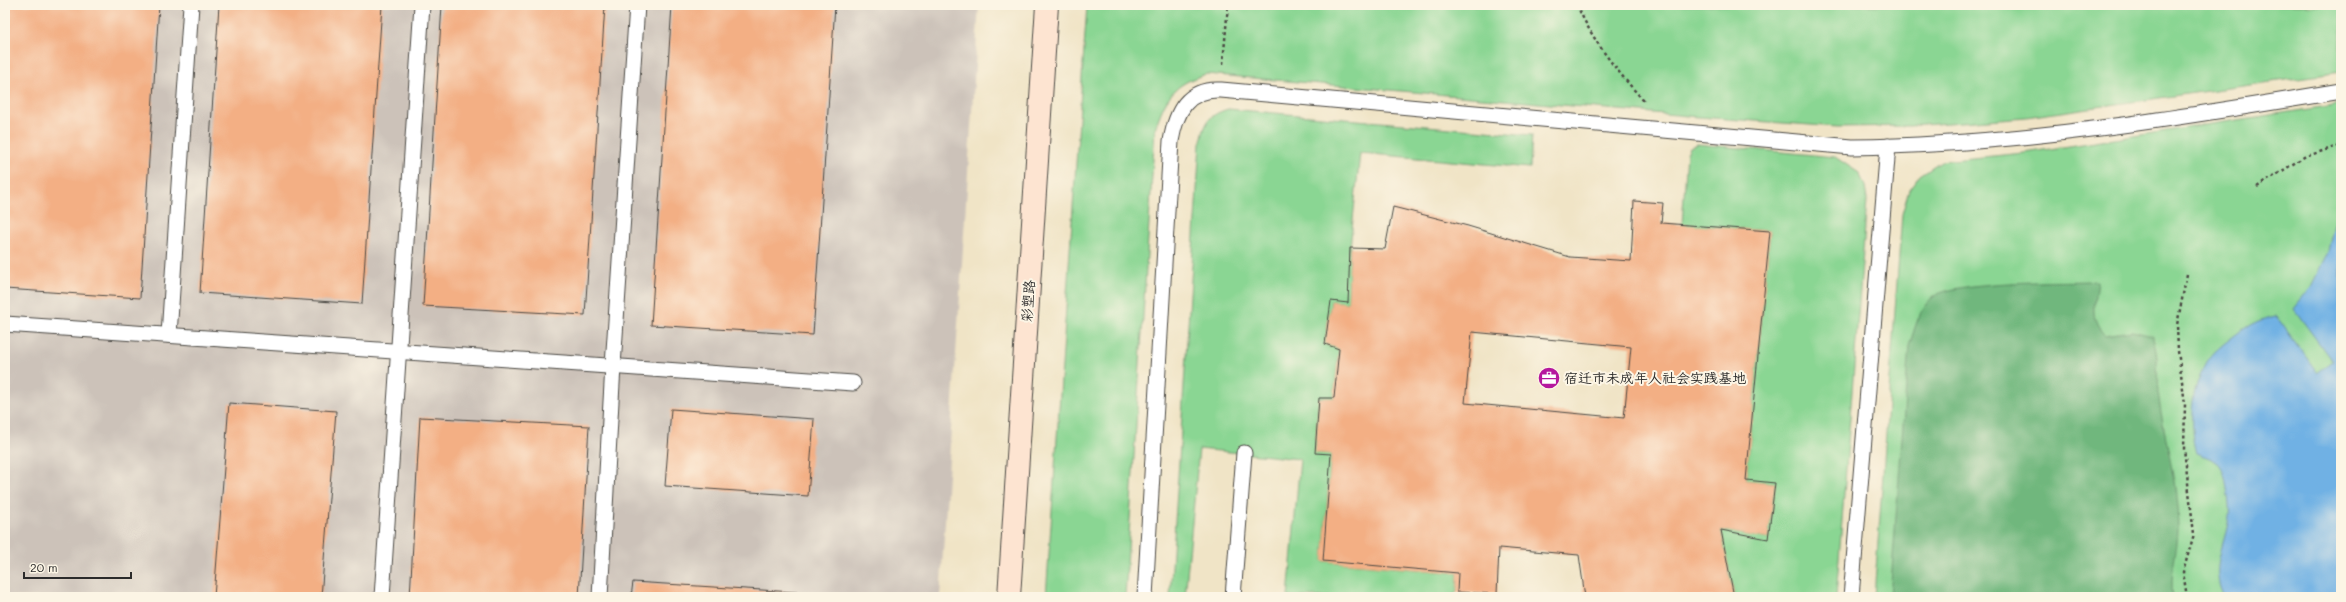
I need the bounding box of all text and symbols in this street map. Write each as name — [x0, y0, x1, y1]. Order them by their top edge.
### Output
street label: 彩塑路 — [1017, 279, 1038, 323]
office icon: 宿迁市未成年人社会实践基地 — [1536, 365, 1562, 391]
place label: 宿迁市未成年人社会实践基地 — [1564, 368, 1746, 387]
scale bar — [24, 554, 131, 580]
text: 20 m — [30, 559, 58, 575]

